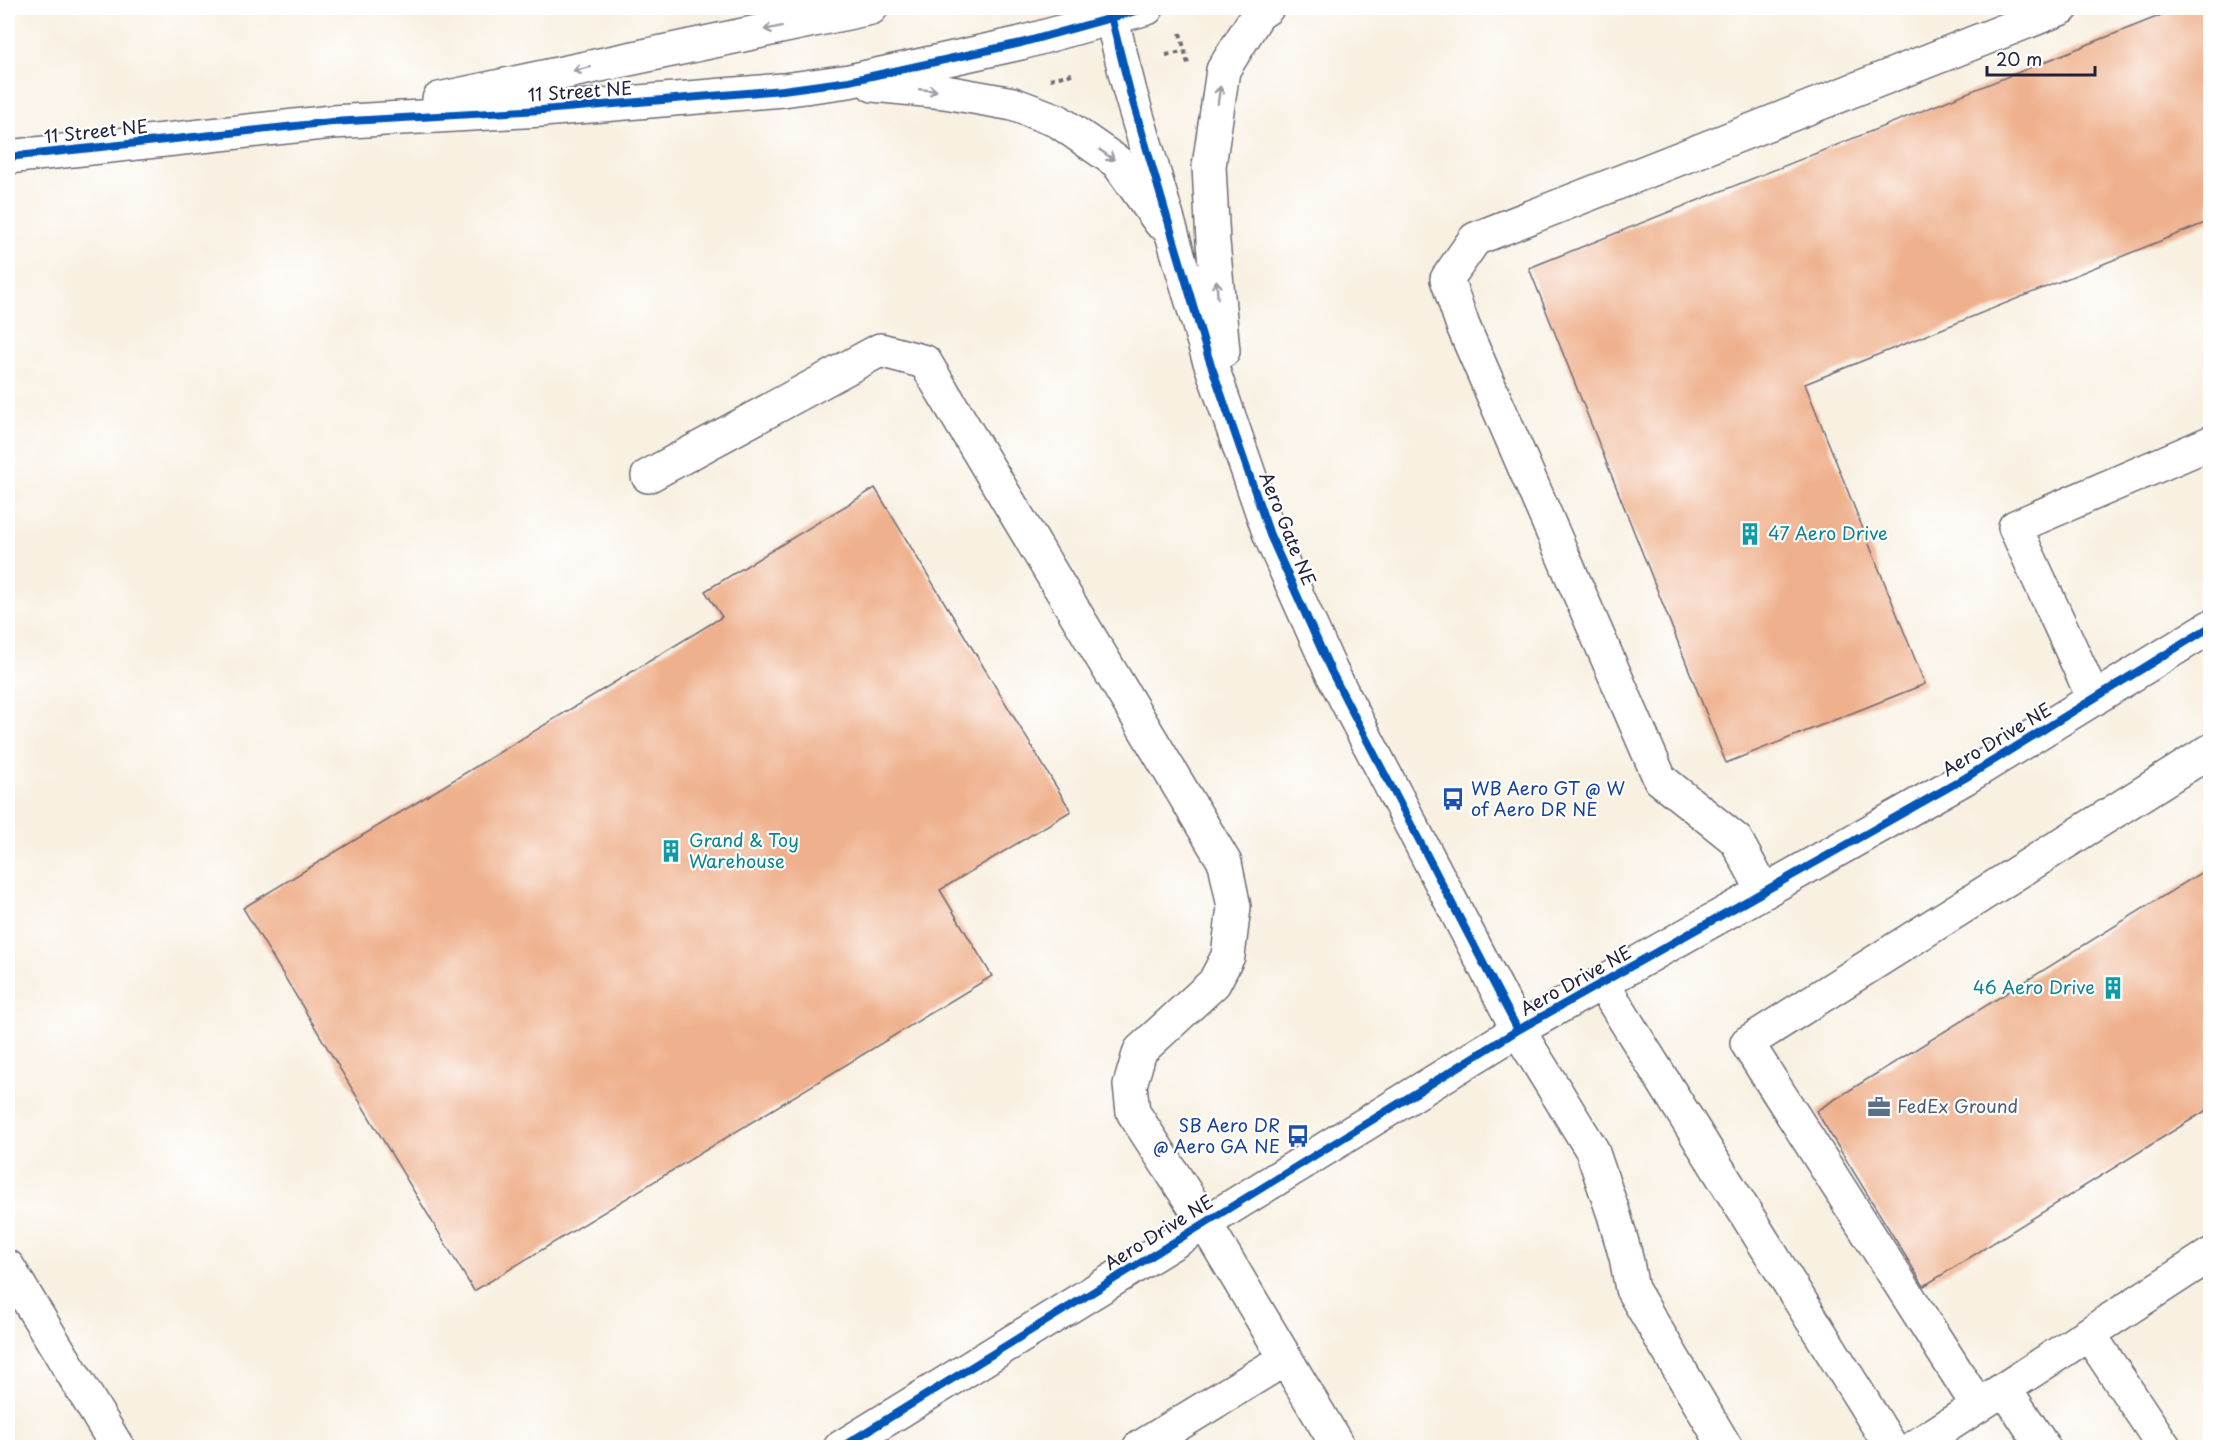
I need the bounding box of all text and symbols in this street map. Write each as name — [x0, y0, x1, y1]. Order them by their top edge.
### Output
one-way arrow — [764, 23, 783, 35]
scale bar — [1987, 39, 2095, 77]
text: 20 m — [1996, 45, 2042, 72]
one-way arrow — [573, 64, 592, 75]
street label: 11 Street NE — [527, 73, 633, 108]
one-way arrow — [917, 85, 937, 96]
one-way arrow — [1214, 85, 1225, 105]
street label: 11 Street NE — [43, 112, 149, 149]
one-way arrow — [1099, 149, 1115, 162]
one-way arrow — [1211, 279, 1222, 299]
street label: Aero Gate NE — [1253, 468, 1323, 589]
place label: 47 Aero Drive — [1768, 519, 1888, 546]
building icon: 47 Aero Drive — [1737, 521, 1763, 547]
street label: Aero Drive NE — [1936, 695, 2056, 782]
place label: WB Aero GT @ W of Aero DR NE — [1471, 774, 1625, 822]
bus stop icon: WB Aero GT @ W of Aero DR NE — [1440, 786, 1466, 812]
place label: Grand & Toy Warehouse — [689, 826, 799, 874]
building icon: Grand & Toy Warehouse — [658, 838, 684, 864]
street label: Aero Drive NE — [1515, 938, 1636, 1021]
place label: 46 Aero Drive — [1973, 973, 2095, 1000]
building icon: 46 Aero Drive — [2100, 975, 2126, 1001]
place label: FedEx Ground — [1897, 1092, 2018, 1119]
office icon: FedEx Ground — [1866, 1094, 1892, 1120]
place label: SB Aero DR @ Aero GA NE — [1153, 1111, 1280, 1159]
bus stop icon: SB Aero DR @ Aero GA NE — [1285, 1123, 1311, 1149]
street label: Aero Drive NE — [1099, 1188, 1218, 1276]

